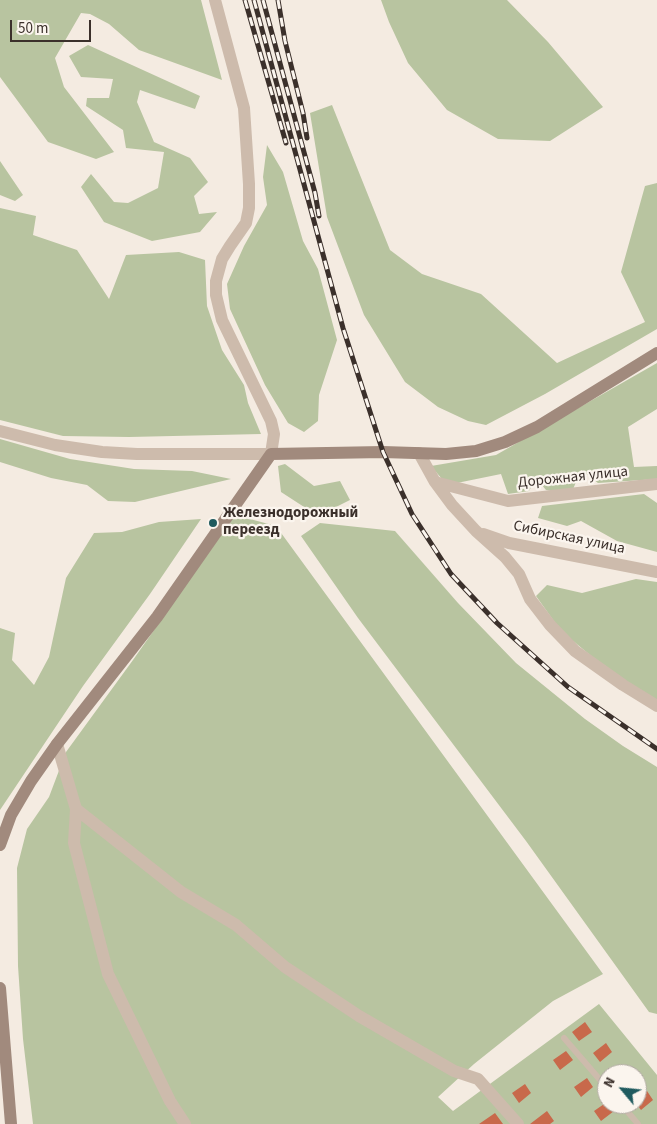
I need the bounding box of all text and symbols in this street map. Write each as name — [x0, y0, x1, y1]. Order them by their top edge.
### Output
scale bar — [12, 10, 94, 42]
text: 50 m — [18, 18, 48, 39]
street label: Дорожная улица — [517, 463, 629, 493]
place label: Железнодорожный переезд — [223, 505, 358, 540]
marker: Железнодорожный переезд — [207, 517, 219, 529]
street label: Сибирская улица — [512, 517, 626, 559]
north arrow — [597, 1064, 647, 1114]
text: N — [599, 1074, 621, 1091]

